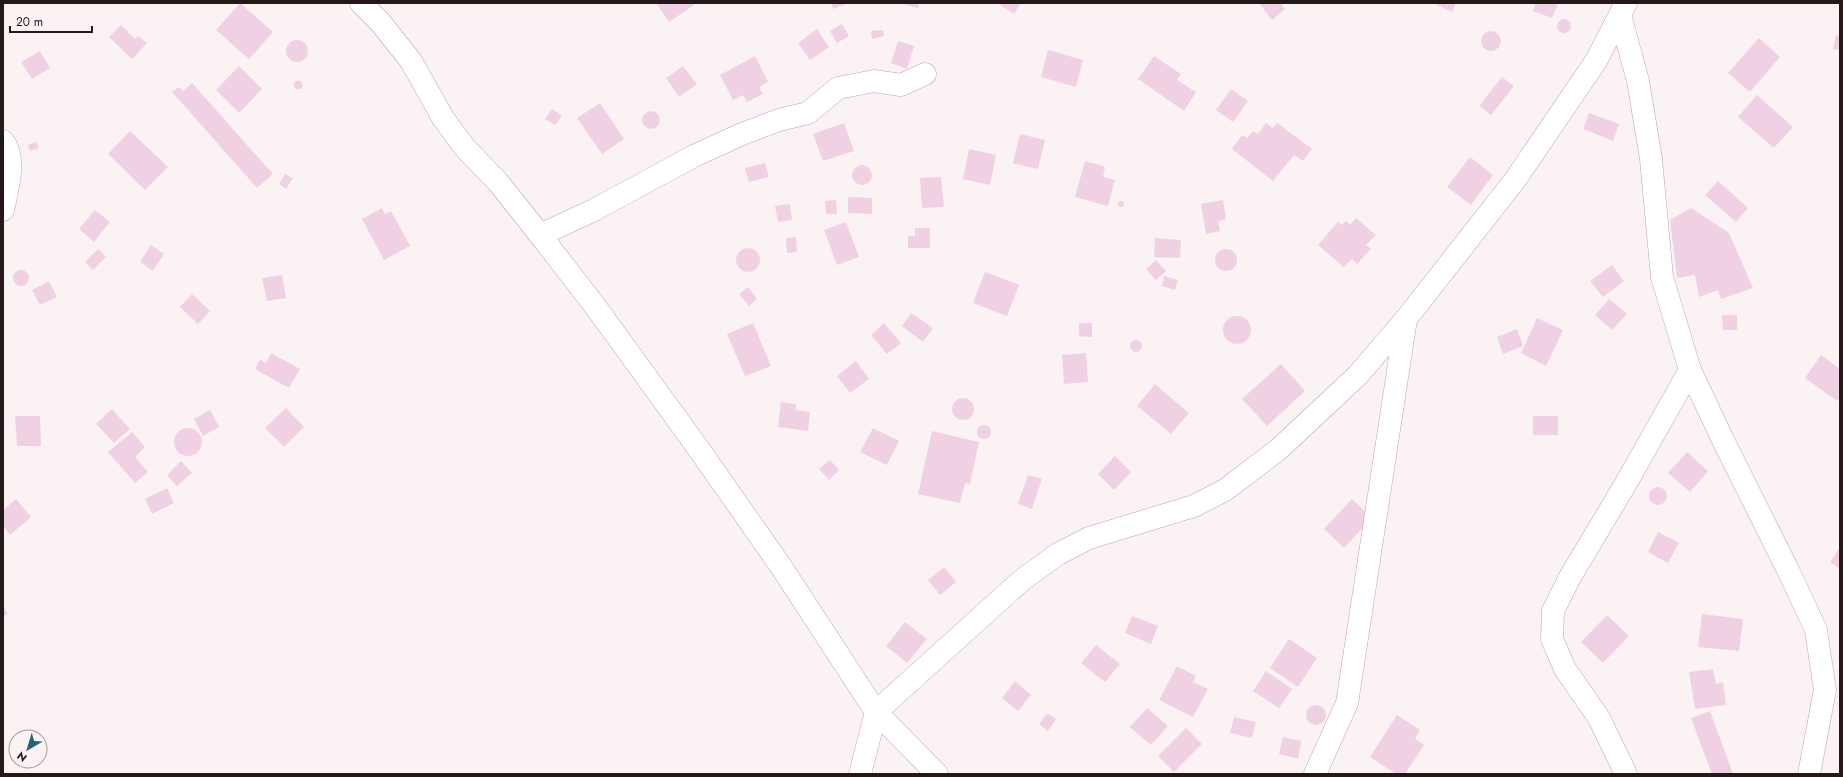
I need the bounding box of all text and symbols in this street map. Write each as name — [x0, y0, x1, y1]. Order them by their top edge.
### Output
scale bar — [10, 8, 92, 34]
text: 20 m — [16, 13, 43, 31]
north arrow — [8, 729, 48, 769]
text: N — [13, 748, 30, 766]

